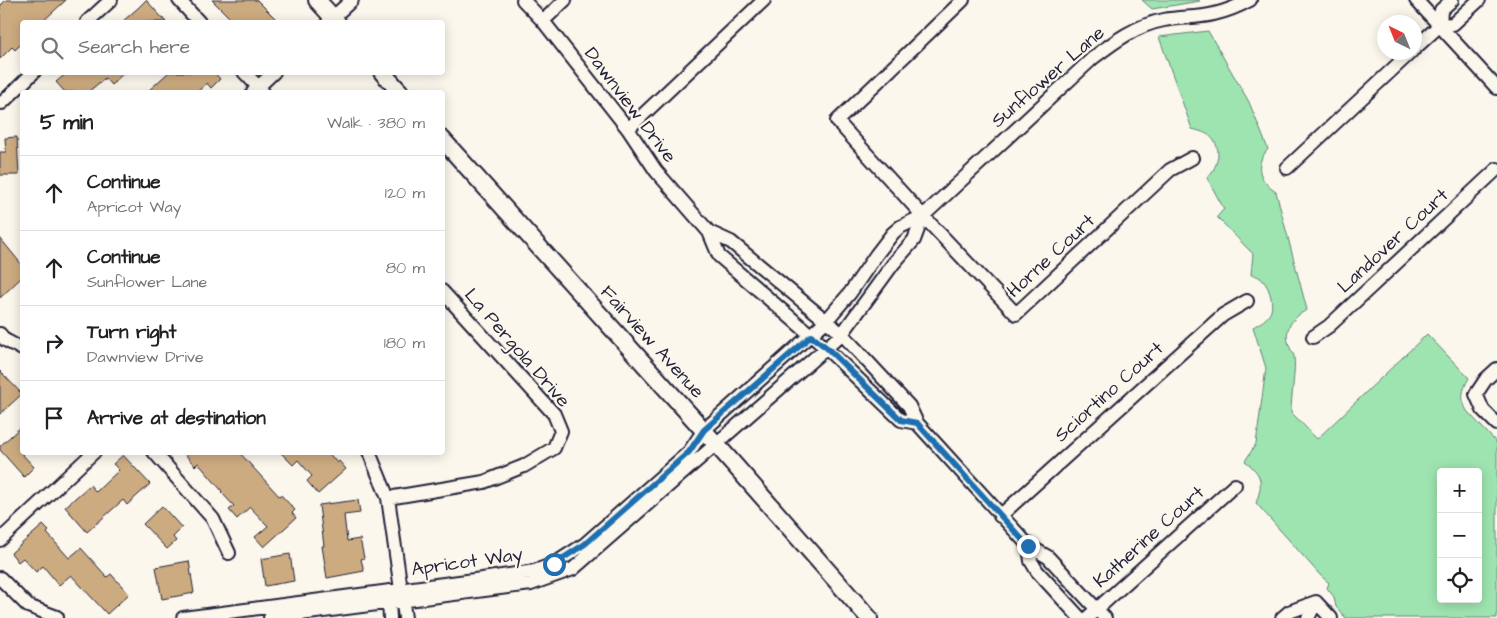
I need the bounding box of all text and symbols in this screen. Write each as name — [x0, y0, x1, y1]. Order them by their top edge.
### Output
north arrow — [1377, 15, 1422, 60]
search box — [20, 20, 445, 75]
street label: Sunflower Lane — [985, 20, 1111, 134]
icon: search — [38, 34, 66, 62]
text: Search here — [78, 34, 190, 61]
street label: Dawnview Drive — [578, 42, 682, 168]
text: 5 min — [40, 108, 93, 137]
text: Walk · 380 m — [327, 112, 425, 134]
text: Continue — [87, 169, 161, 196]
icon: ahead — [40, 179, 68, 207]
text: 120 m — [385, 182, 425, 204]
street label: Landover Court — [1332, 182, 1455, 300]
text: Apricot Way — [87, 196, 181, 218]
street label: Horne Court — [1001, 208, 1101, 304]
text: Continue — [87, 244, 161, 271]
icon: ahead — [40, 254, 68, 282]
text: 80 m — [386, 257, 425, 279]
text: Sunflower Lane — [87, 271, 207, 293]
street label: Fairview Avenue — [594, 279, 710, 405]
street label: La Pergola Drive — [457, 283, 576, 414]
text: Turn right — [87, 319, 176, 346]
icon: right — [40, 329, 68, 357]
text: 180 m — [384, 332, 425, 354]
street label: Sciortino Court — [1048, 335, 1170, 448]
text: Dawnview Drive — [87, 346, 204, 368]
icon: arrive — [40, 404, 68, 432]
text: Arrive at destination — [87, 405, 266, 432]
map controls — [1437, 468, 1482, 603]
button: + — [1437, 468, 1482, 513]
street label: Katherine Court — [1087, 480, 1211, 594]
button: − — [1437, 513, 1482, 558]
route end — [1017, 535, 1040, 558]
street label: Apricot Way — [410, 541, 525, 584]
route start — [543, 553, 566, 576]
button: locate — [1437, 558, 1482, 603]

